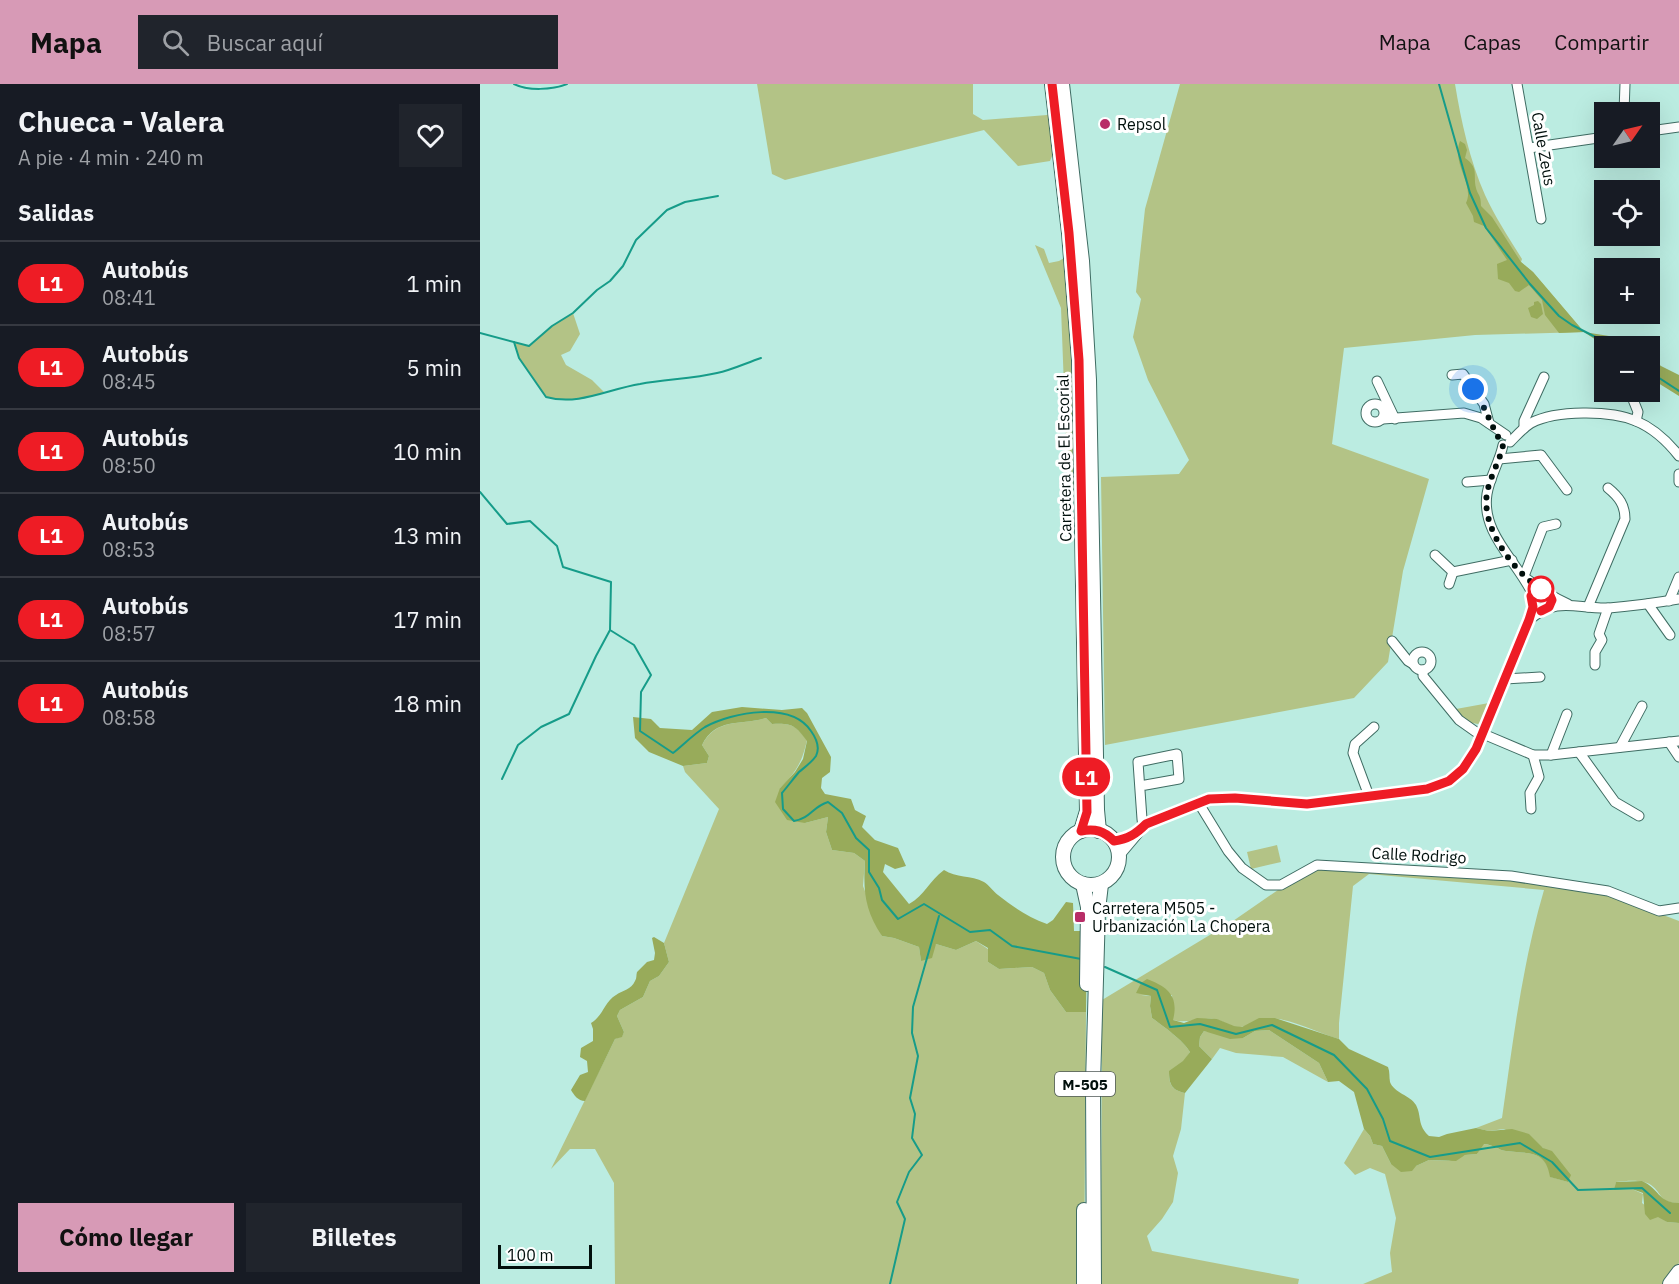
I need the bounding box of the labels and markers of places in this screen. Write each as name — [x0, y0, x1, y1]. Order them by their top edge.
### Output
place label: Repsol — [1117, 114, 1166, 134]
marker: Repsol — [1098, 117, 1112, 131]
unlabelled marker — [1528, 576, 1554, 602]
place label: Carretera M505 - Urbanización La Chopera — [1092, 898, 1271, 936]
marker: Carretera M505 - Urbanización La Chopera — [1073, 910, 1087, 924]

